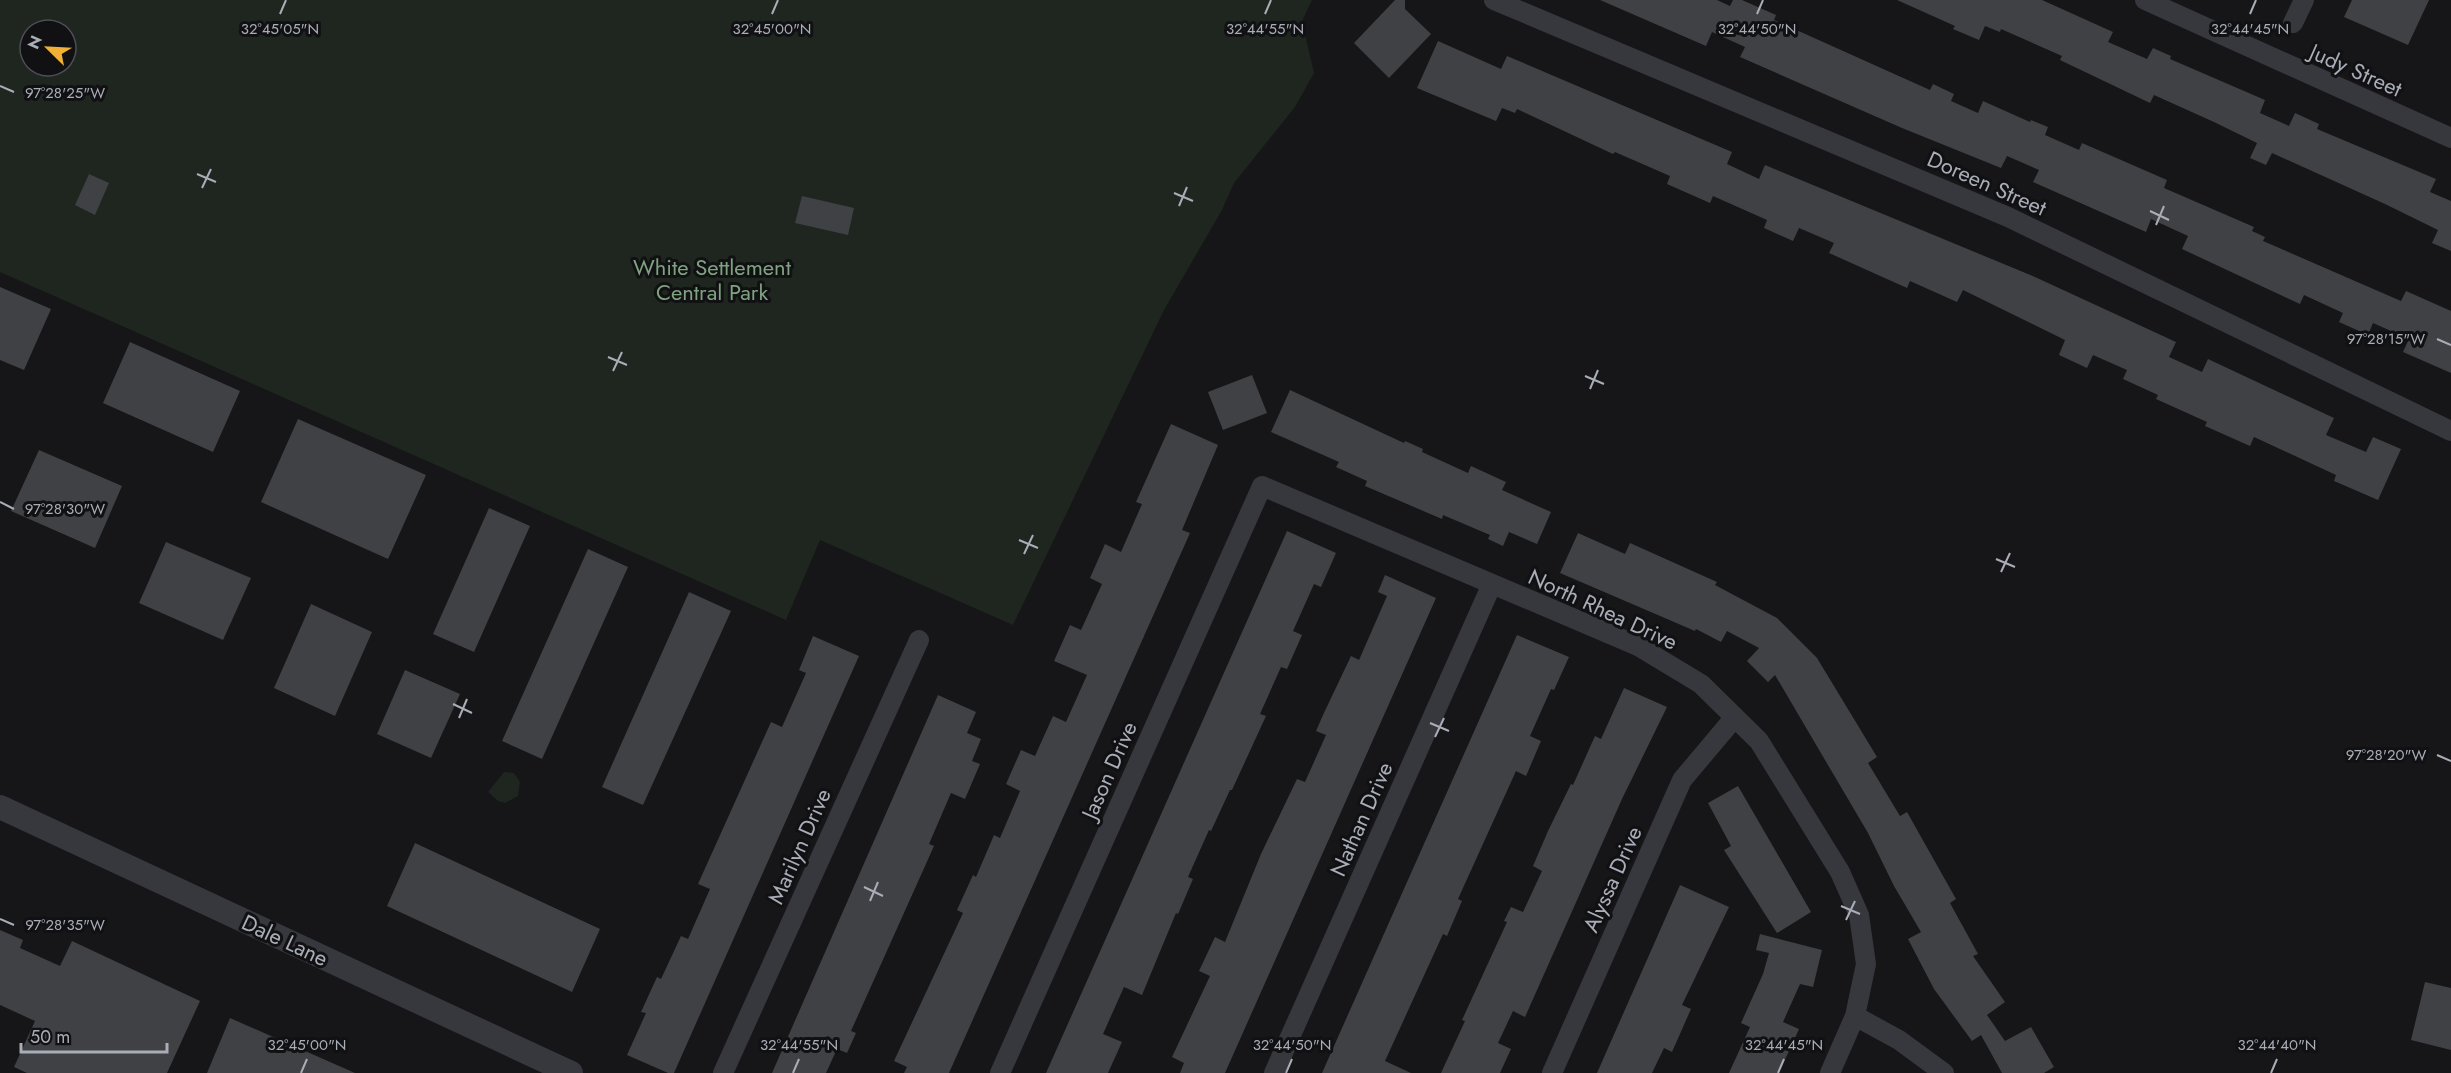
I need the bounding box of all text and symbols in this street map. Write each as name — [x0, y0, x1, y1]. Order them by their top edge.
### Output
north arrow — [18, 18, 78, 78]
text: 32°45'05"N — [241, 18, 319, 40]
text: 32°45'00"N — [733, 18, 811, 40]
text: 32°44'55"N — [1226, 18, 1304, 40]
text: 32°44'50"N — [1718, 18, 1796, 40]
text: 32°44'45"N — [2211, 18, 2289, 40]
text: N — [22, 32, 48, 53]
street label: Judy Street — [2302, 34, 2408, 105]
text: 97°28'25"W — [25, 82, 105, 104]
street label: Doreen Street — [1922, 142, 2052, 224]
park label: White Settlement Central Park — [633, 251, 792, 308]
text: 97°28'15"W — [2347, 328, 2425, 350]
text: 97°28'30"W — [25, 498, 105, 520]
street label: North Rhea Drive — [1523, 560, 1683, 658]
street label: Jason Drive — [1072, 716, 1145, 827]
text: 97°28'20"W — [2346, 744, 2426, 766]
street label: Nathan Drive — [1322, 757, 1400, 881]
street label: Marilyn Drive — [759, 783, 839, 909]
street label: Alyssa Drive — [1574, 821, 1650, 937]
street label: Dale Lane — [237, 906, 333, 974]
text: 97°28'35"W — [25, 914, 105, 936]
scale bar — [21, 1016, 166, 1054]
text: 50 m — [30, 1024, 70, 1050]
text: 32°45'00"N — [268, 1034, 346, 1056]
text: 32°44'55"N — [760, 1034, 838, 1056]
text: 32°44'50"N — [1253, 1034, 1331, 1056]
text: 32°44'45"N — [1745, 1034, 1823, 1056]
text: 32°44'40"N — [2237, 1034, 2317, 1056]

